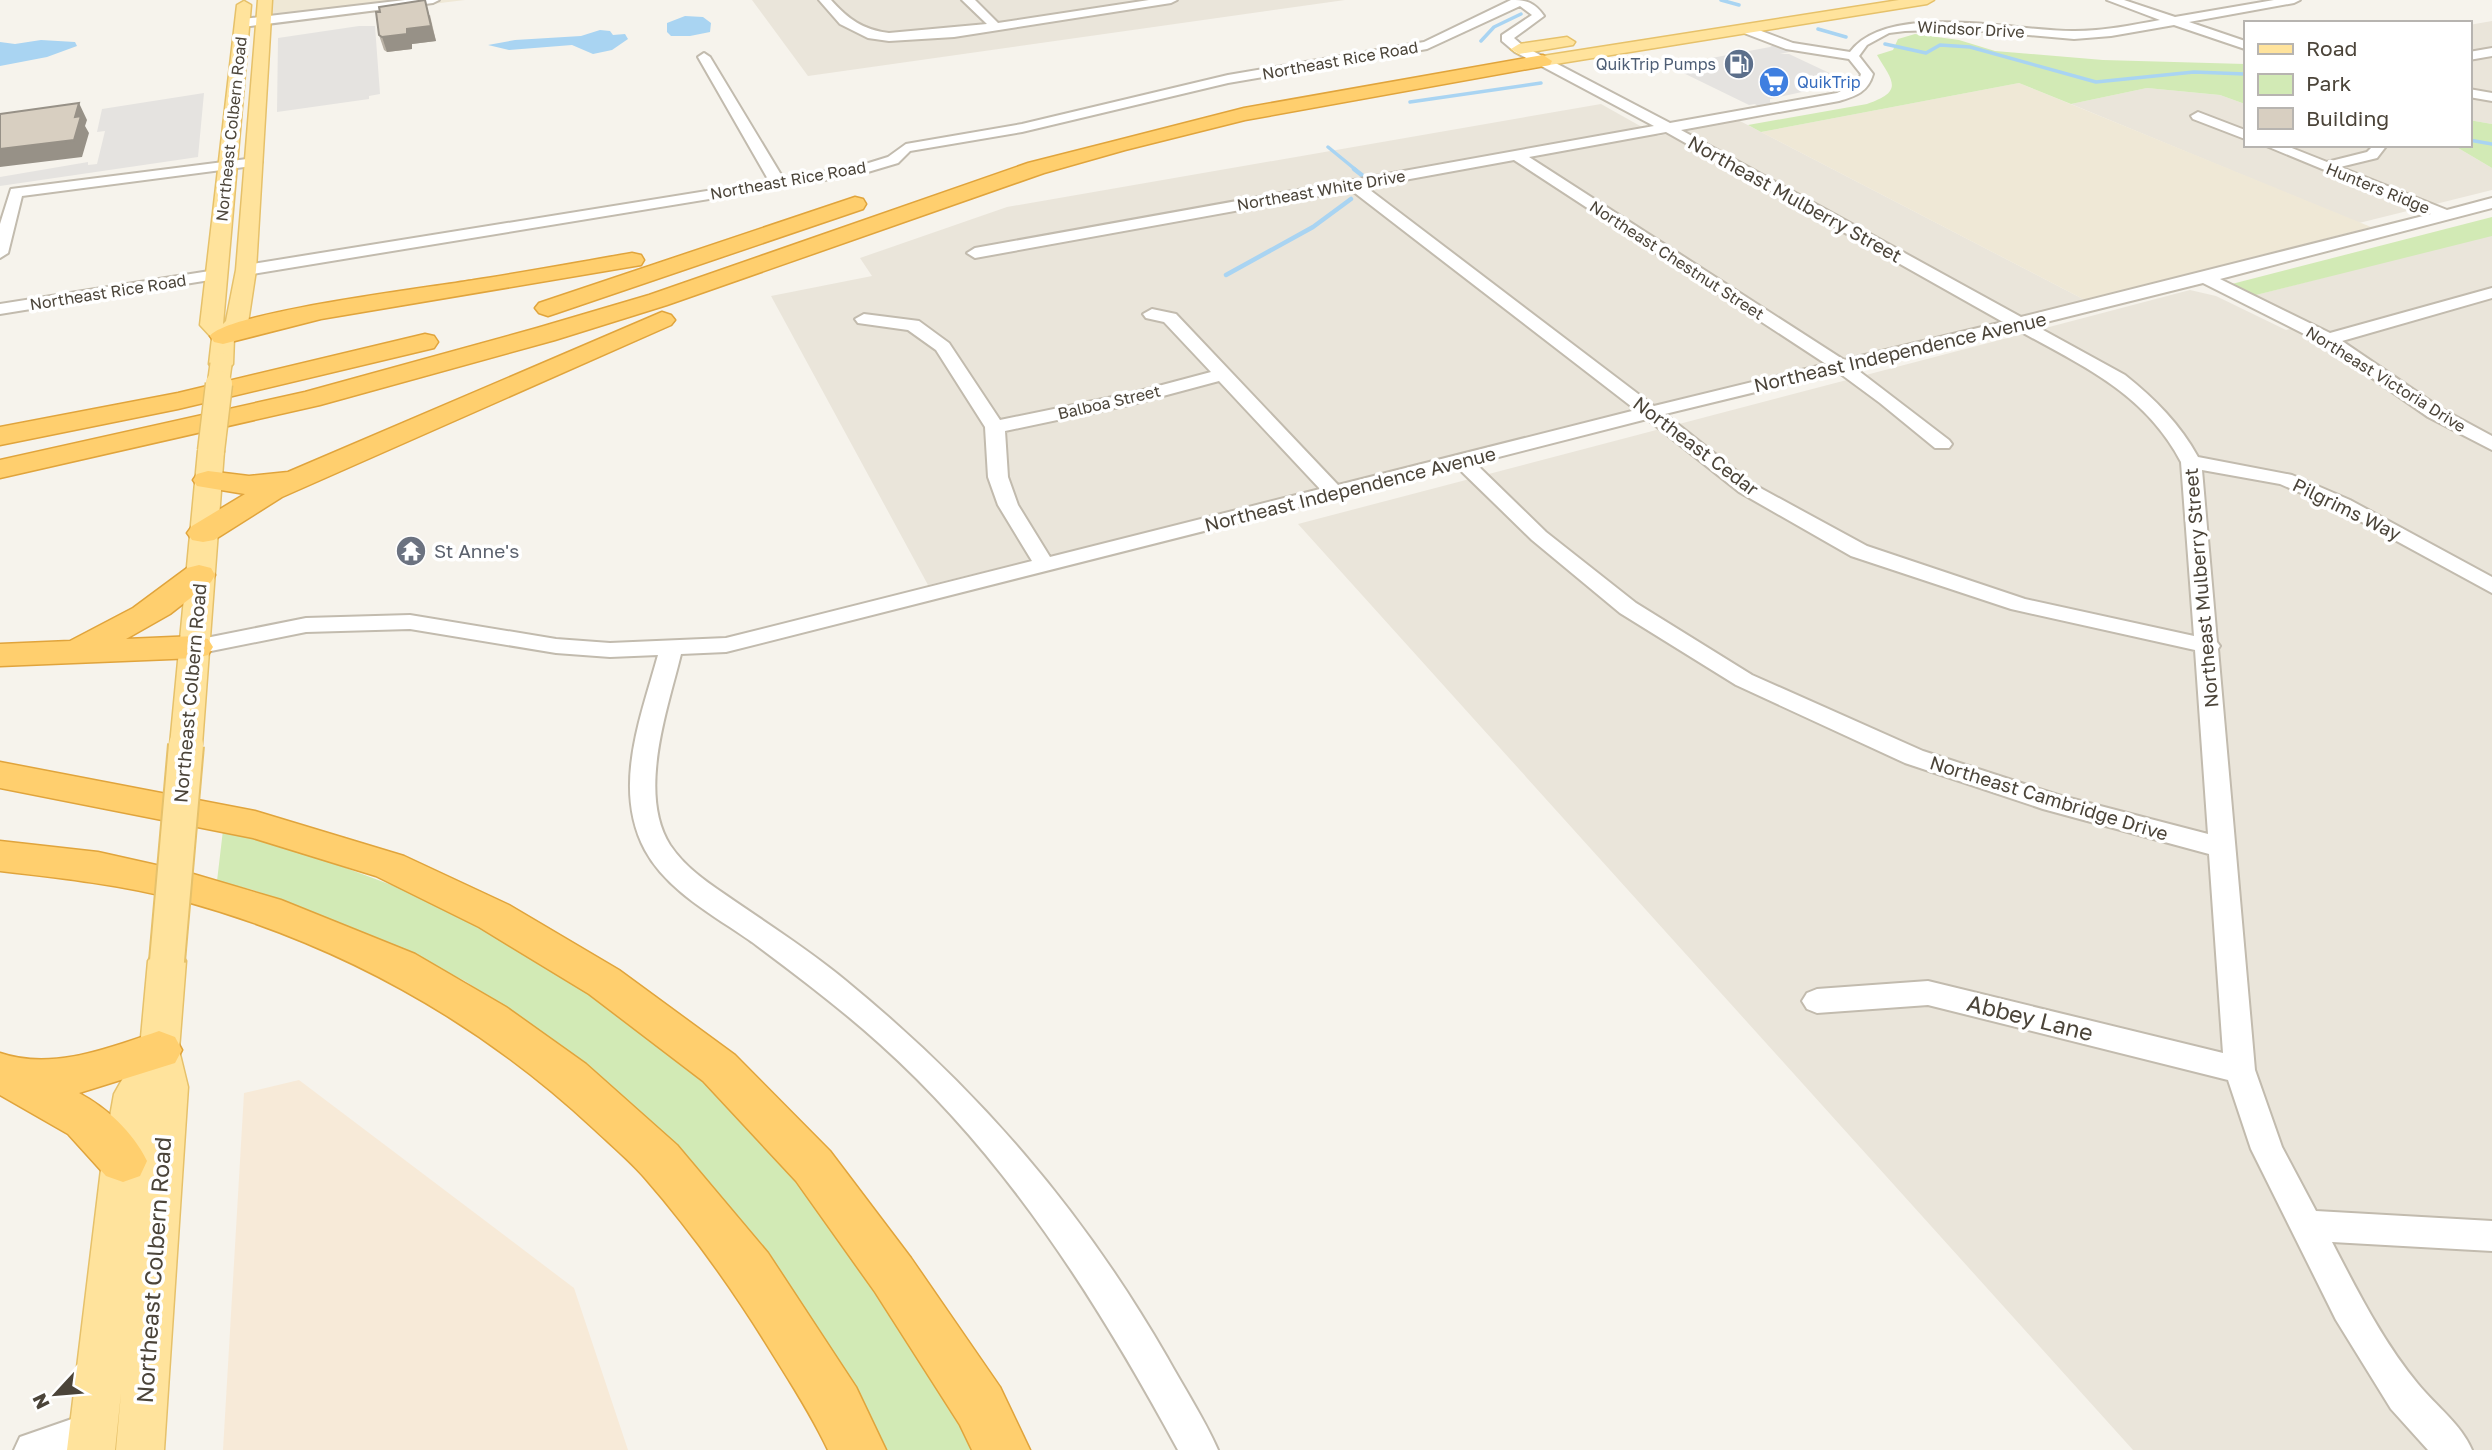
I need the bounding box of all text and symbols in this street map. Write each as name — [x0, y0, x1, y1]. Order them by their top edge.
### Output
street label: Windsor Drive — [1917, 16, 2025, 42]
legend — [2244, 21, 2471, 147]
text: Road — [2306, 35, 2357, 61]
street label: Northeast Colbern Road — [211, 36, 251, 222]
street label: Northeast Rice Road — [1260, 36, 1420, 84]
fuel station icon: QuikTrip Pumps — [1722, 47, 1756, 81]
place label: QuikTrip Pumps — [1596, 54, 1716, 74]
supermarket icon: QuikTrip — [1757, 65, 1791, 99]
text: Park — [2306, 70, 2352, 96]
place label: QuikTrip — [1797, 72, 1861, 92]
text: Building — [2306, 105, 2389, 131]
street label: Northeast Mulberry Street — [1684, 130, 1906, 267]
street label: Northeast Rice Road — [708, 156, 868, 204]
street label: Hunters Ridge — [2323, 158, 2433, 218]
street label: Northeast White Drive — [1235, 165, 1407, 215]
street label: Northeast Chestnut Street — [1586, 196, 1768, 324]
street label: Northeast Rice Road — [28, 270, 188, 314]
street label: Northeast Independence Avenue — [1751, 307, 2048, 396]
street label: Northeast Victoria Drive — [2302, 322, 2470, 436]
street label: Balboa Street — [1056, 380, 1162, 424]
street label: Northeast Cedar — [1629, 391, 1764, 501]
street label: Northeast Independence Avenue — [1202, 441, 1498, 536]
street label: Northeast Mulberry Street — [2179, 467, 2222, 709]
street label: Pilgrims Way — [2289, 472, 2405, 545]
temple icon: St Anne's — [394, 534, 428, 568]
place label: St Anne's — [434, 539, 519, 562]
street label: Northeast Colbern Road — [168, 582, 211, 804]
street label: Northeast Cambridge Drive — [1927, 750, 2171, 845]
street label: Abbey Lane — [1964, 988, 2096, 1046]
street label: Northeast Colbern Road — [130, 1136, 176, 1404]
north arrow — [21, 1359, 91, 1429]
text: N — [27, 1390, 54, 1413]

